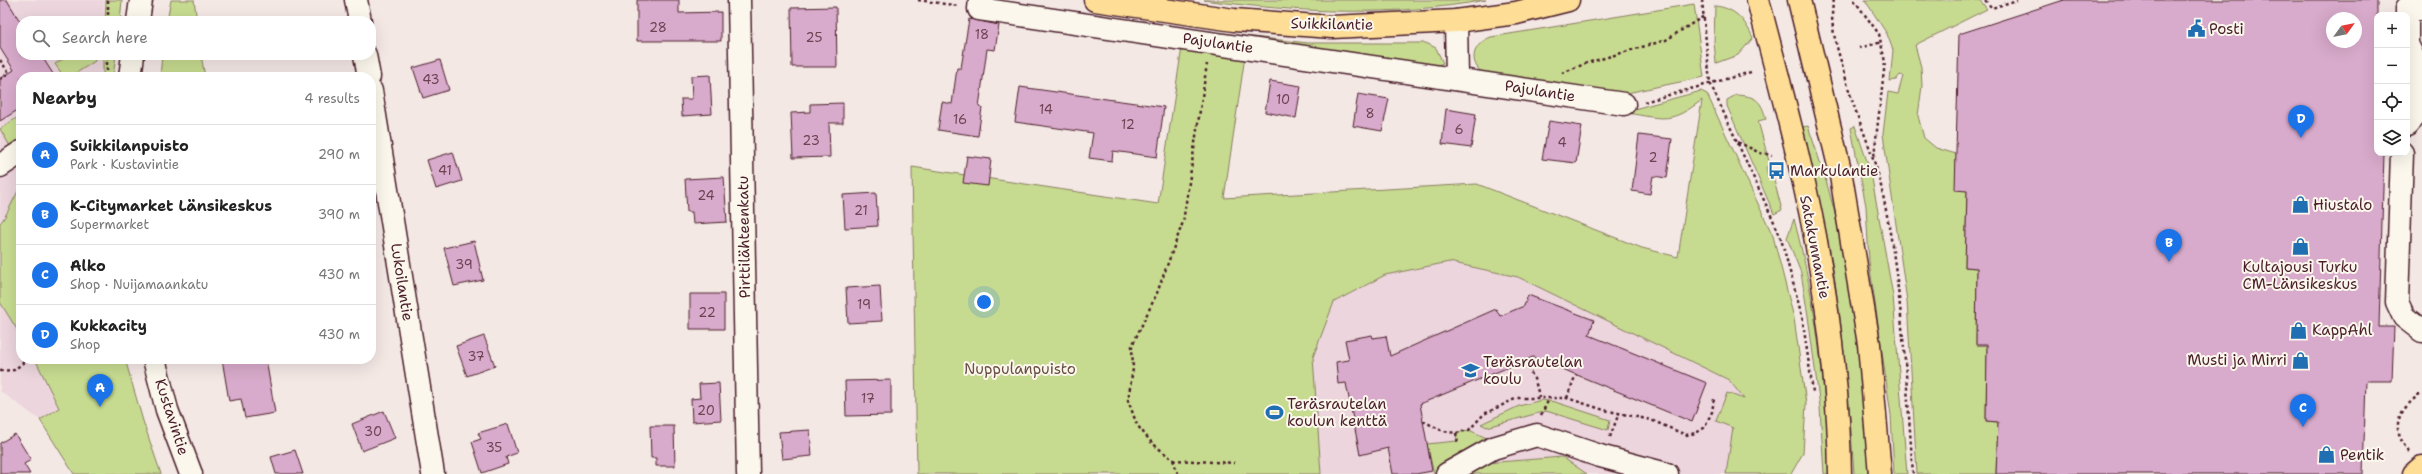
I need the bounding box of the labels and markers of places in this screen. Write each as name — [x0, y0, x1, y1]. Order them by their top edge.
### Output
public building icon: Posti — [2186, 19, 2206, 39]
place label: Posti — [2209, 19, 2244, 39]
pin: D — [2288, 105, 2314, 138]
bus stop icon: Markulantie — [1767, 161, 1787, 181]
place label: Markulantie — [1790, 161, 1879, 181]
shop icon: Hiustalo — [2290, 195, 2310, 215]
place label: Hiustalo — [2313, 195, 2372, 215]
pin: B — [2156, 229, 2182, 262]
shop icon: Kultajousi Turku CM-Länsikeskus — [2290, 236, 2310, 256]
place label: Kultajousi Turku CM-Länsikeskus — [2243, 257, 2357, 294]
shop icon: KappAhl — [2289, 320, 2309, 340]
place label: KappAhl — [2312, 320, 2373, 340]
place label: Musti ja Mirri — [2187, 350, 2287, 370]
shop icon: Musti ja Mirri — [2290, 350, 2310, 370]
place label: Teräsrautelan koulu — [1483, 352, 1582, 389]
school or university icon: Teräsrautelan koulu — [1460, 361, 1480, 381]
pin: A — [87, 374, 113, 407]
place label: Teräsrautelan koulun kenttä — [1287, 394, 1388, 431]
pin: C — [2290, 394, 2316, 427]
sports icon: Teräsrautelan koulun kenttä — [1264, 403, 1284, 423]
shop icon: Pentik — [2317, 445, 2337, 465]
place label: Pentik — [2340, 445, 2384, 465]

